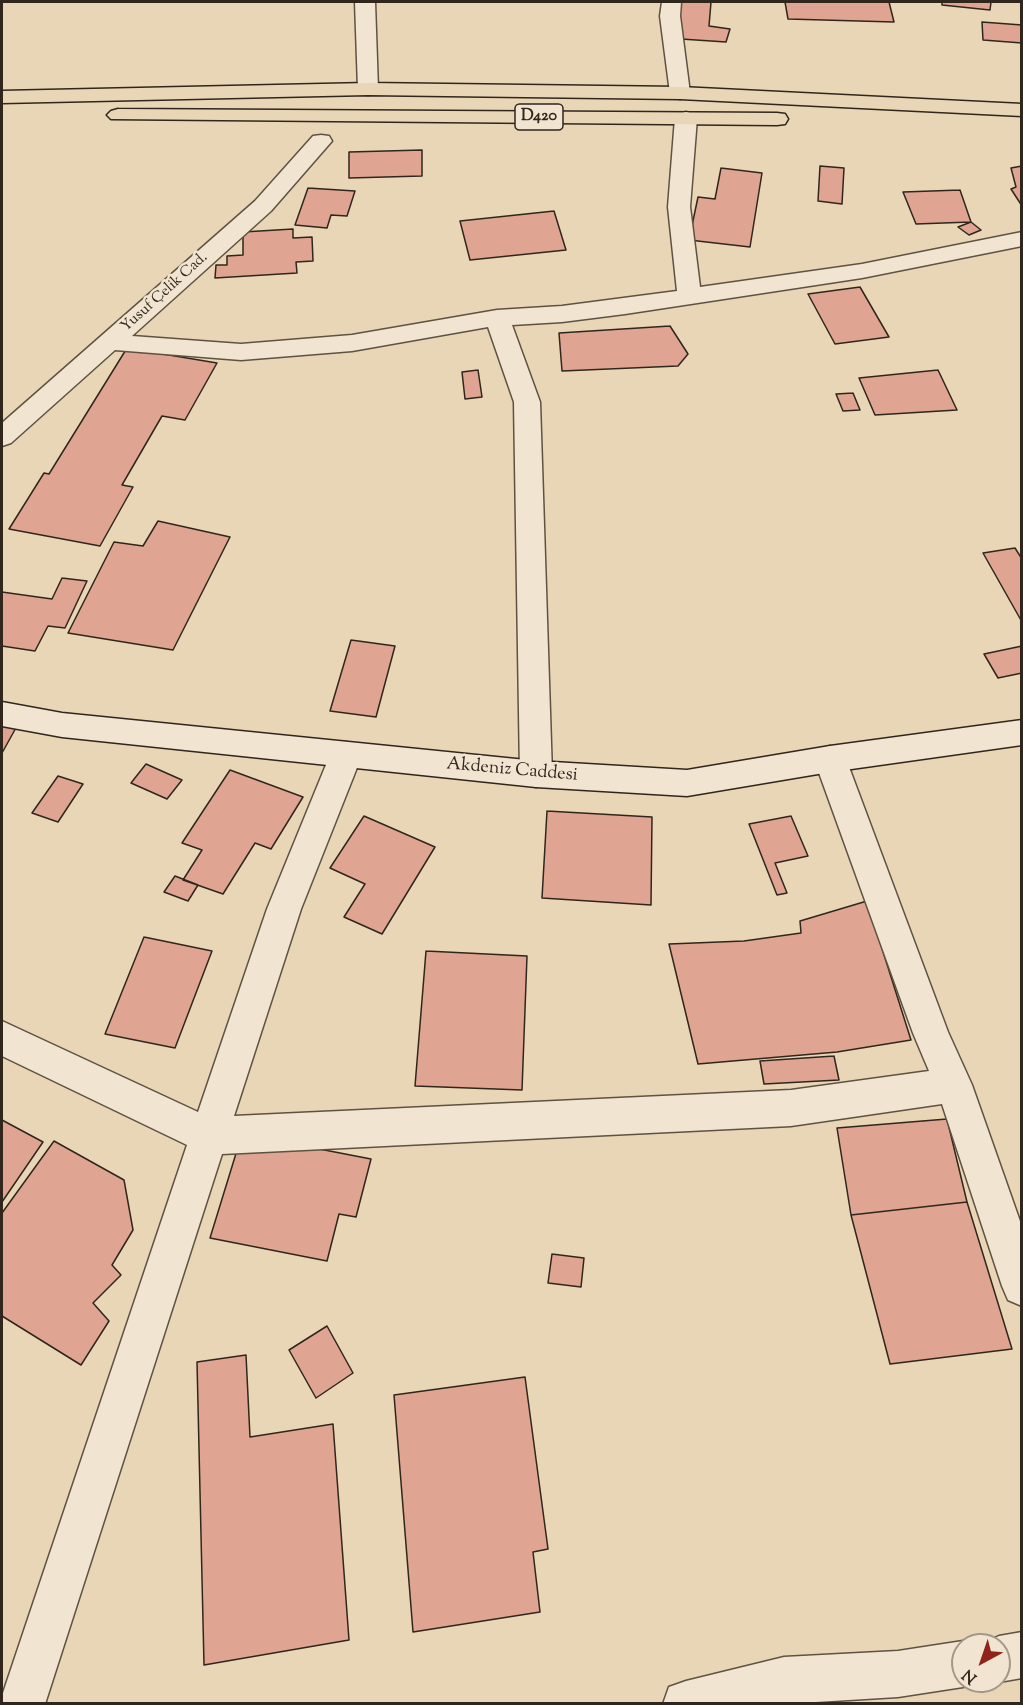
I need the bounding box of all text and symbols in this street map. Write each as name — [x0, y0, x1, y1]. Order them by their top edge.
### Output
road number: D420 — [515, 104, 563, 130]
street label: Yusuf Çelik Cad. — [118, 249, 212, 337]
street label: Akdeniz Caddesi — [445, 755, 579, 787]
north arrow — [951, 1633, 1011, 1693]
text: N — [958, 1663, 983, 1689]

